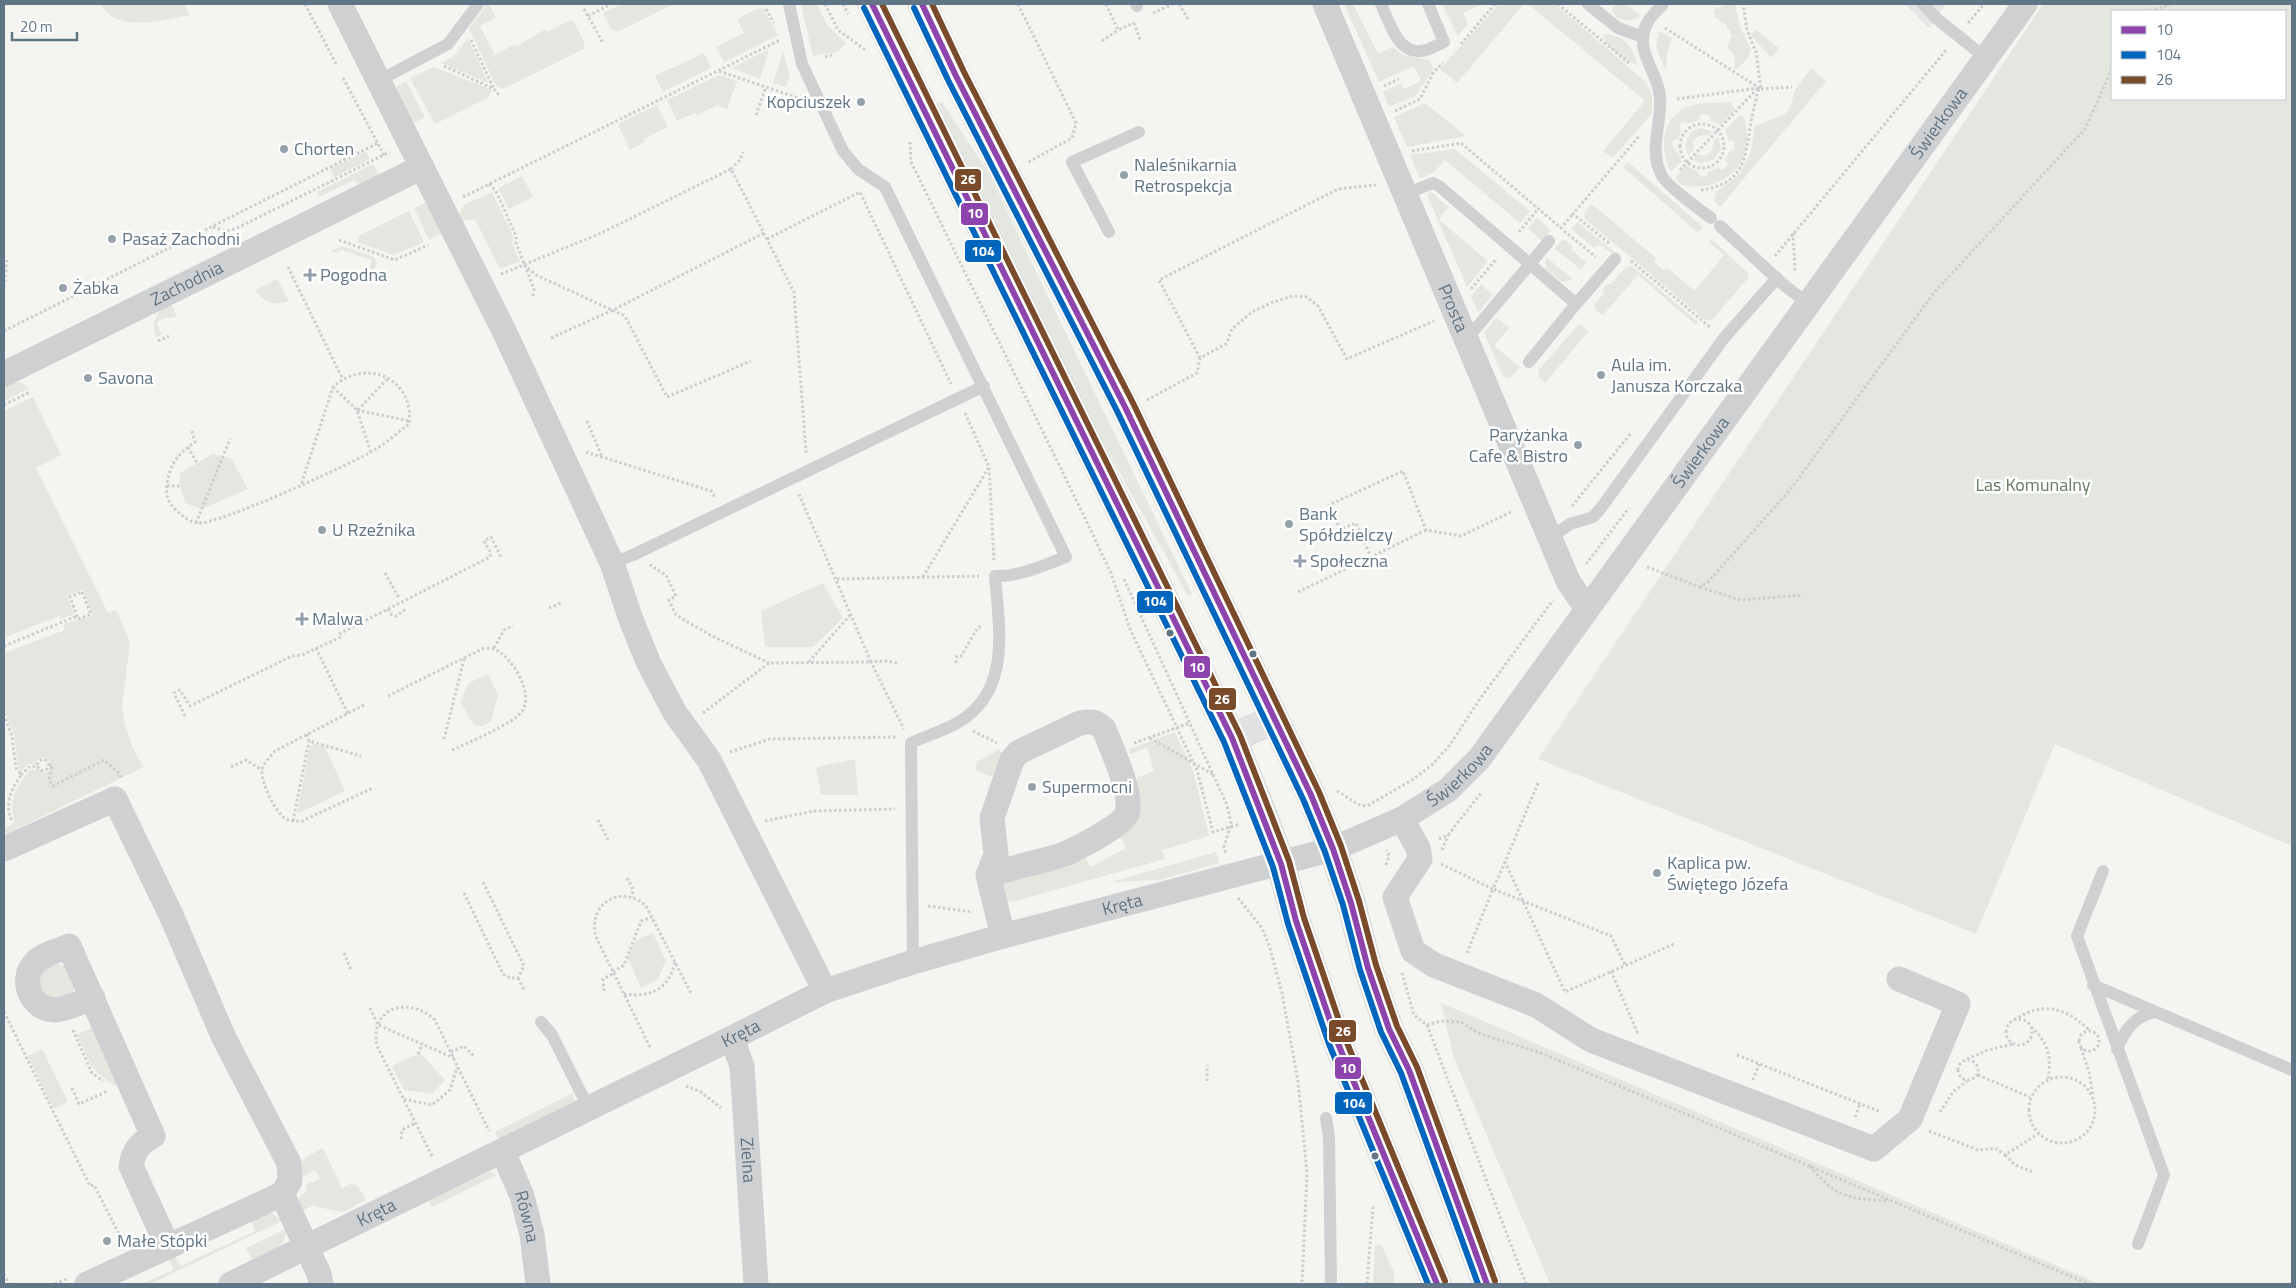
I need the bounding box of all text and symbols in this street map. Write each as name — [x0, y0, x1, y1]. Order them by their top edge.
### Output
scale bar — [12, 10, 78, 42]
legend — [2111, 10, 2286, 100]
text: 20 m — [20, 15, 53, 38]
text: 10 — [2156, 18, 2173, 41]
text: 104 — [2156, 43, 2181, 66]
text: 26 — [2156, 68, 2173, 91]
street label: Świerkowa — [1903, 81, 1974, 165]
place label: Kopciuszek — [766, 88, 851, 115]
marker: Kopciuszek — [855, 96, 867, 108]
place label: Chorten — [294, 135, 354, 162]
marker: Chorten — [278, 143, 290, 155]
place label: Naleśnikarnia Retrospekcja — [1134, 151, 1237, 199]
line badge: 26 — [954, 168, 982, 192]
text: 26 — [960, 168, 976, 189]
marker: Naleśnikarnia Retrospekcja — [1118, 169, 1130, 181]
line badge: 10 — [960, 202, 989, 226]
text: 10 — [967, 202, 983, 223]
place label: Pasaż Zachodni — [122, 225, 240, 252]
marker: Pasaż Zachodni — [106, 233, 118, 245]
line badge: 104 — [964, 239, 1002, 263]
text: 104 — [971, 240, 995, 261]
street label: Zachodnia — [146, 254, 227, 312]
place label: Pogodna — [320, 261, 387, 288]
marker: Pogodna — [304, 269, 316, 281]
place label: Żabka — [73, 274, 119, 301]
street label: Prosta — [1431, 280, 1476, 336]
marker: Żabka — [57, 282, 69, 294]
place label: Aula im. Janusza Korczaka — [1611, 351, 1742, 399]
place label: Savona — [98, 364, 153, 391]
marker: Aula im. Janusza Korczaka — [1595, 369, 1607, 381]
marker: Savona — [82, 372, 94, 384]
street label: Świerkowa — [1665, 410, 1736, 494]
place label: Paryżanka Cafe & Bistro — [1469, 421, 1568, 469]
marker: Paryżanka Cafe & Bistro — [1572, 439, 1584, 451]
park label: Las Komunalny — [1975, 471, 2091, 498]
place label: Bank Spółdzielczy — [1299, 500, 1393, 548]
place label: U Rzeźnika — [332, 516, 415, 543]
marker: Bank Spółdzielczy — [1283, 518, 1295, 530]
marker: U Rzeźnika — [316, 524, 328, 536]
place label: Społeczna — [1310, 547, 1388, 574]
marker: Społeczna — [1294, 555, 1306, 567]
line badge: 104 — [1136, 590, 1174, 614]
text: 104 — [1143, 590, 1167, 611]
place label: Malwa — [312, 605, 363, 632]
marker: Malwa — [296, 613, 308, 625]
unlabelled marker — [1165, 628, 1175, 638]
unlabelled marker — [1248, 649, 1258, 659]
line badge: 10 — [1183, 655, 1211, 679]
text: 10 — [1189, 656, 1205, 677]
line badge: 26 — [1208, 687, 1237, 711]
text: 26 — [1214, 688, 1230, 709]
street label: Świerkowa — [1421, 738, 1499, 813]
place label: Supermocni — [1042, 773, 1132, 800]
marker: Supermocni — [1026, 781, 1038, 793]
place label: Kaplica pw. Świętego Józefa — [1667, 849, 1788, 897]
marker: Kaplica pw. Świętego Józefa — [1651, 867, 1663, 879]
street label: Kręta — [1099, 886, 1145, 922]
street label: Kręta — [716, 1012, 765, 1054]
line badge: 26 — [1328, 1019, 1357, 1043]
text: 26 — [1335, 1020, 1351, 1041]
line badge: 10 — [1334, 1056, 1362, 1080]
text: 10 — [1340, 1057, 1356, 1078]
line badge: 104 — [1334, 1091, 1373, 1115]
text: 104 — [1342, 1092, 1366, 1113]
street label: Zielna — [734, 1136, 763, 1184]
unlabelled marker — [1370, 1151, 1380, 1161]
street label: Równa — [508, 1187, 547, 1244]
street label: Kręta — [352, 1191, 400, 1233]
place label: Małe Stópki — [117, 1227, 207, 1254]
marker: Małe Stópki — [101, 1235, 113, 1247]

